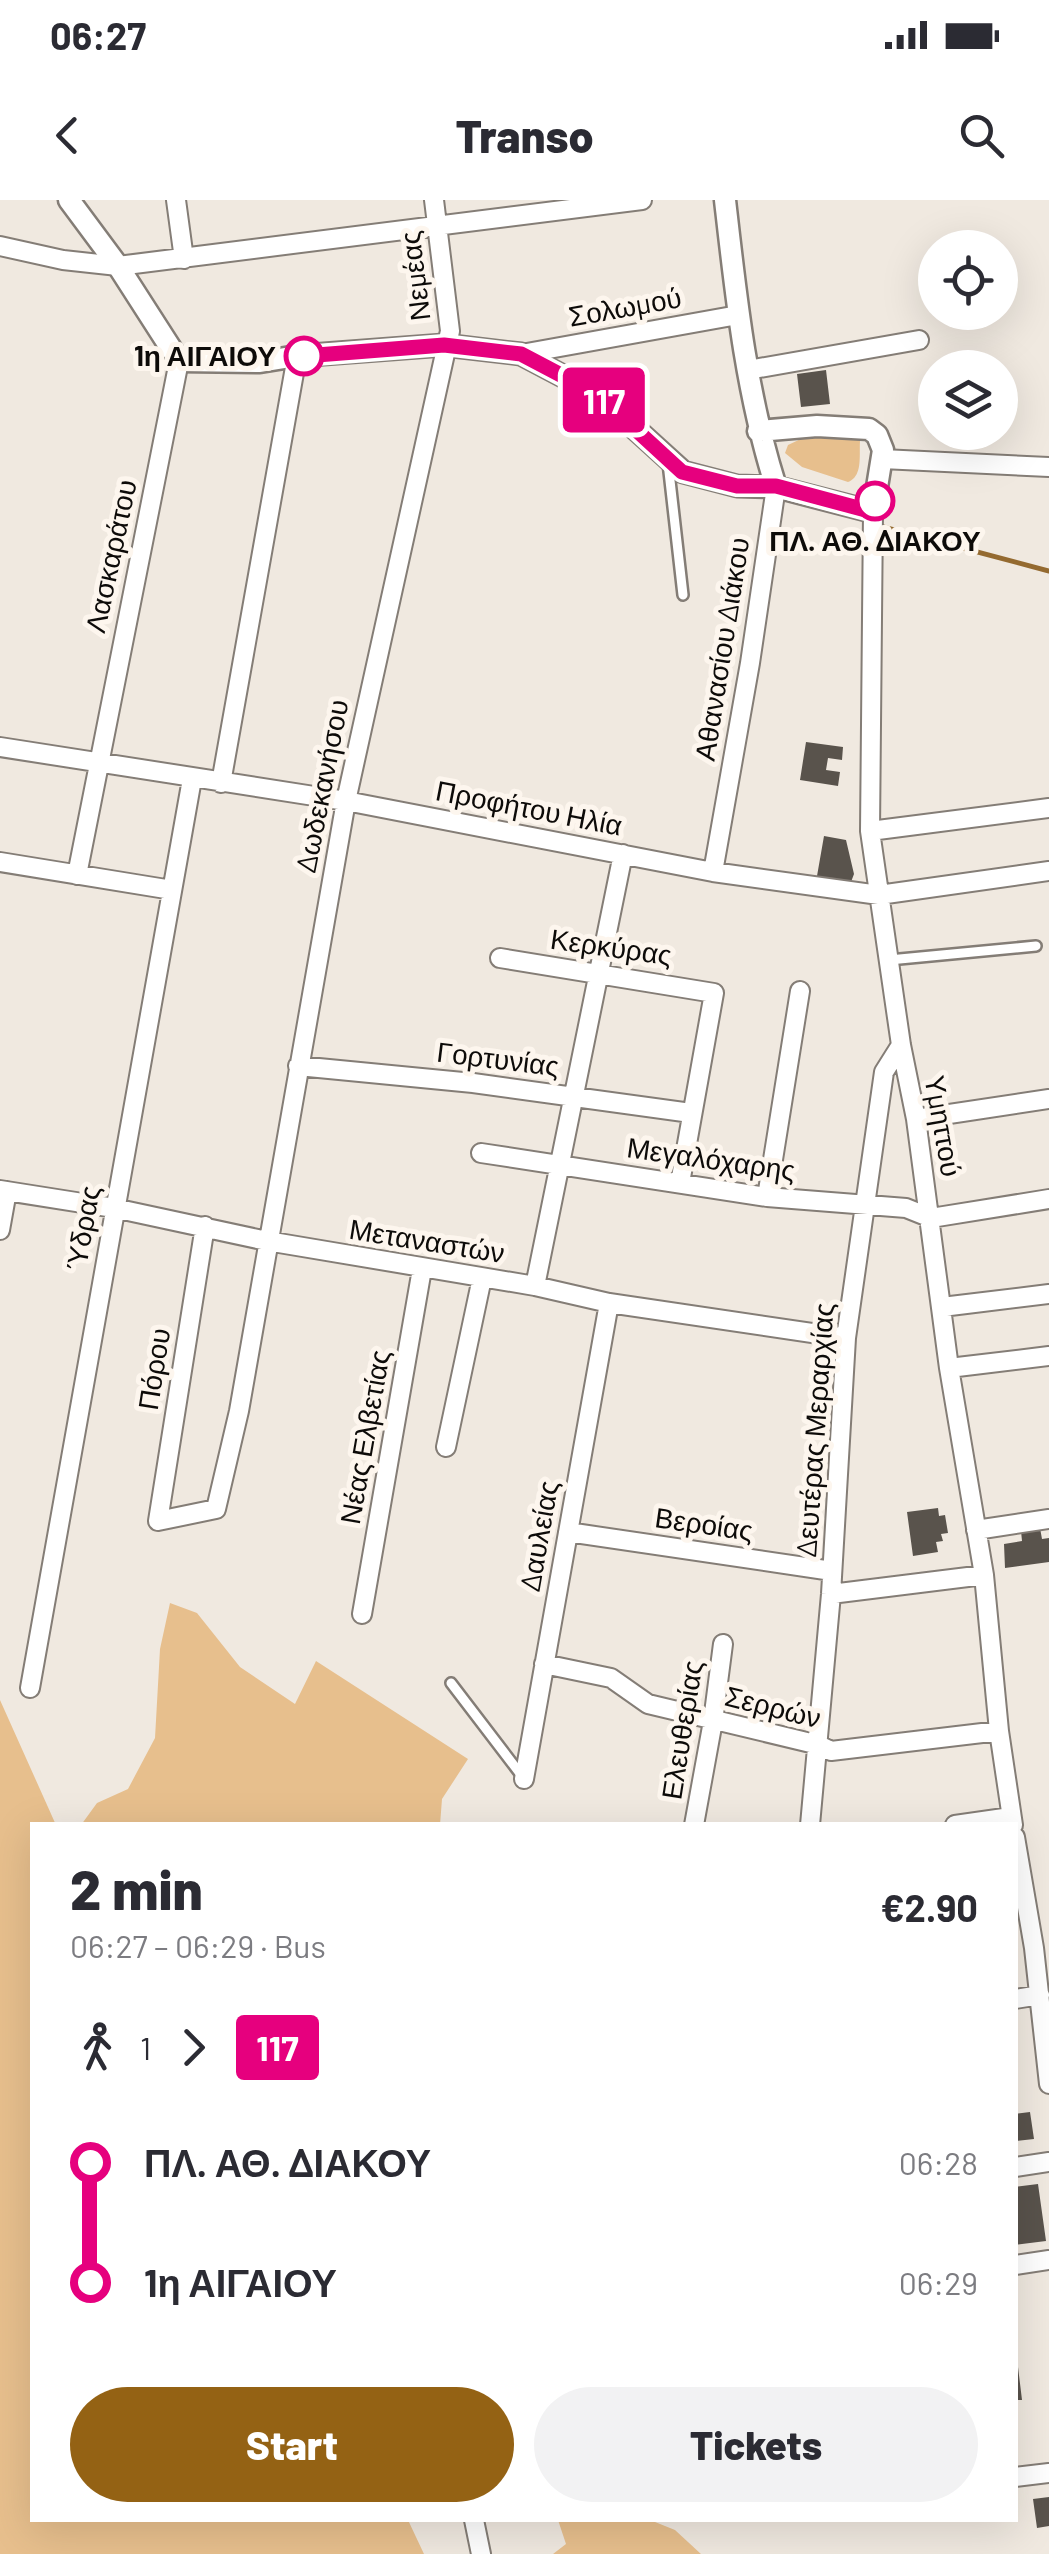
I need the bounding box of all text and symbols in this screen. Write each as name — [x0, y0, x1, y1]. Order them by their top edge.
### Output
text: 06:27 — [50, 12, 146, 58]
icon: back — [40, 108, 95, 163]
text: Transo — [455, 108, 594, 162]
icon: search — [954, 108, 1009, 163]
street label: Νεμέας — [392, 229, 436, 323]
map controls — [918, 230, 1018, 450]
button: locate — [918, 230, 1018, 330]
street label: Σολωμού — [566, 279, 684, 333]
marker: 1η ΑΙΓΑΙΟΥ — [285, 337, 323, 375]
place label: 1η ΑΙΓΑΙΟΥ — [134, 338, 276, 372]
button: layers — [918, 350, 1018, 450]
line badge: 117 — [546, 368, 662, 432]
text: 117 — [583, 379, 625, 421]
street label: Λασκαράτου — [77, 476, 143, 635]
marker: ΠΛ. ΑΘ. ΔΙΑΚΟΥ — [856, 482, 894, 520]
place label: ΠΛ. ΑΘ. ΔΙΑΚΟΥ — [769, 523, 981, 557]
street label: Αθανασίου Διάκου — [687, 535, 755, 763]
street label: Δωδεκανήσου — [288, 696, 354, 875]
street label: Προφήτου Ηλία — [433, 772, 625, 842]
street label: Κερκύρας — [548, 921, 674, 971]
street label: Γορτυνίας — [435, 1034, 561, 1082]
street label: Υμηττού — [918, 1073, 970, 1179]
street label: Μεγαλόχαρης — [625, 1129, 797, 1187]
street label: Ύδρας — [58, 1183, 106, 1273]
street label: Μεταναστών — [347, 1211, 507, 1269]
street label: Δευτέρας Μεραρχίας — [788, 1302, 840, 1558]
street label: Πόρου — [130, 1325, 176, 1412]
street label: Νέας Ελβετίας — [332, 1347, 396, 1527]
street label: Δαυλείας — [512, 1478, 564, 1594]
street label: Βεροίας — [653, 1499, 755, 1547]
street label: Ελευθερίας — [653, 1658, 709, 1802]
street label: Σερρών — [722, 1678, 825, 1734]
text: 2 min — [70, 1855, 203, 1921]
text: €2.90 — [881, 1884, 978, 1930]
text: 06:27 – 06:29 · Bus — [70, 1926, 326, 1964]
icon: walk — [70, 2020, 125, 2075]
icon: forward — [166, 2020, 221, 2075]
text: 117 — [256, 2026, 299, 2068]
text: 1 — [140, 2028, 151, 2066]
text: ΠΛ. ΑΘ. ΔΙΑΚΟΥ — [144, 2139, 431, 2185]
text: 06:28 — [899, 2143, 978, 2181]
text: 1η ΑΙΓΑΙΟΥ — [144, 2259, 337, 2305]
text: 06:29 — [899, 2263, 978, 2301]
button: Start — [70, 2387, 514, 2502]
button: Tickets — [534, 2387, 978, 2502]

